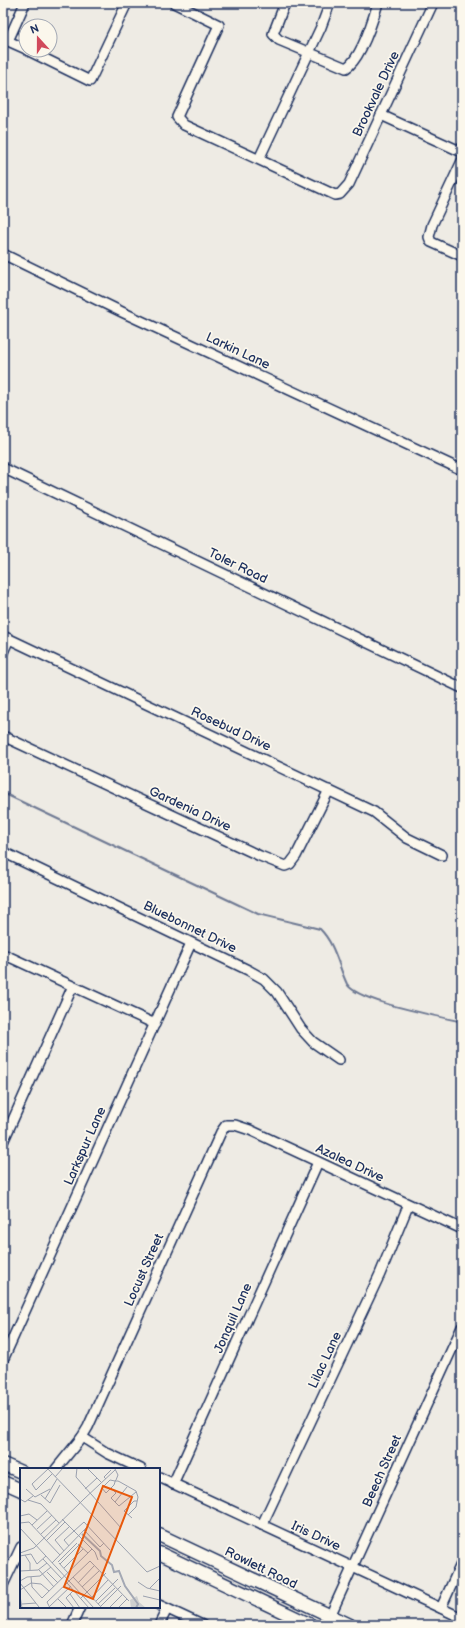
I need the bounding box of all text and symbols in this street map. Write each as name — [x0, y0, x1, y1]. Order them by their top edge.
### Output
north arrow — [18, 18, 58, 58]
text: N — [28, 22, 41, 37]
street label: Brookvale Drive — [349, 48, 403, 139]
street label: Larkin Lane — [203, 329, 273, 373]
street label: Toler Road — [206, 545, 270, 587]
street label: Rosebud Drive — [188, 703, 274, 755]
street label: Gardenia Drive — [147, 783, 234, 835]
street label: Bluebonnet Drive — [141, 897, 240, 957]
street label: Larkspur Lane — [61, 1104, 110, 1188]
street label: Azalea Drive — [313, 1140, 387, 1186]
street label: Locust Street — [121, 1231, 167, 1309]
street label: Jonquil Lane — [210, 1280, 256, 1356]
street label: Lilac Lane — [305, 1329, 345, 1391]
street label: Beech Street — [359, 1432, 405, 1510]
inset map — [20, 1468, 160, 1608]
street label: Iris Drive — [289, 1518, 343, 1554]
street label: Rowlett Road — [222, 1544, 300, 1592]

